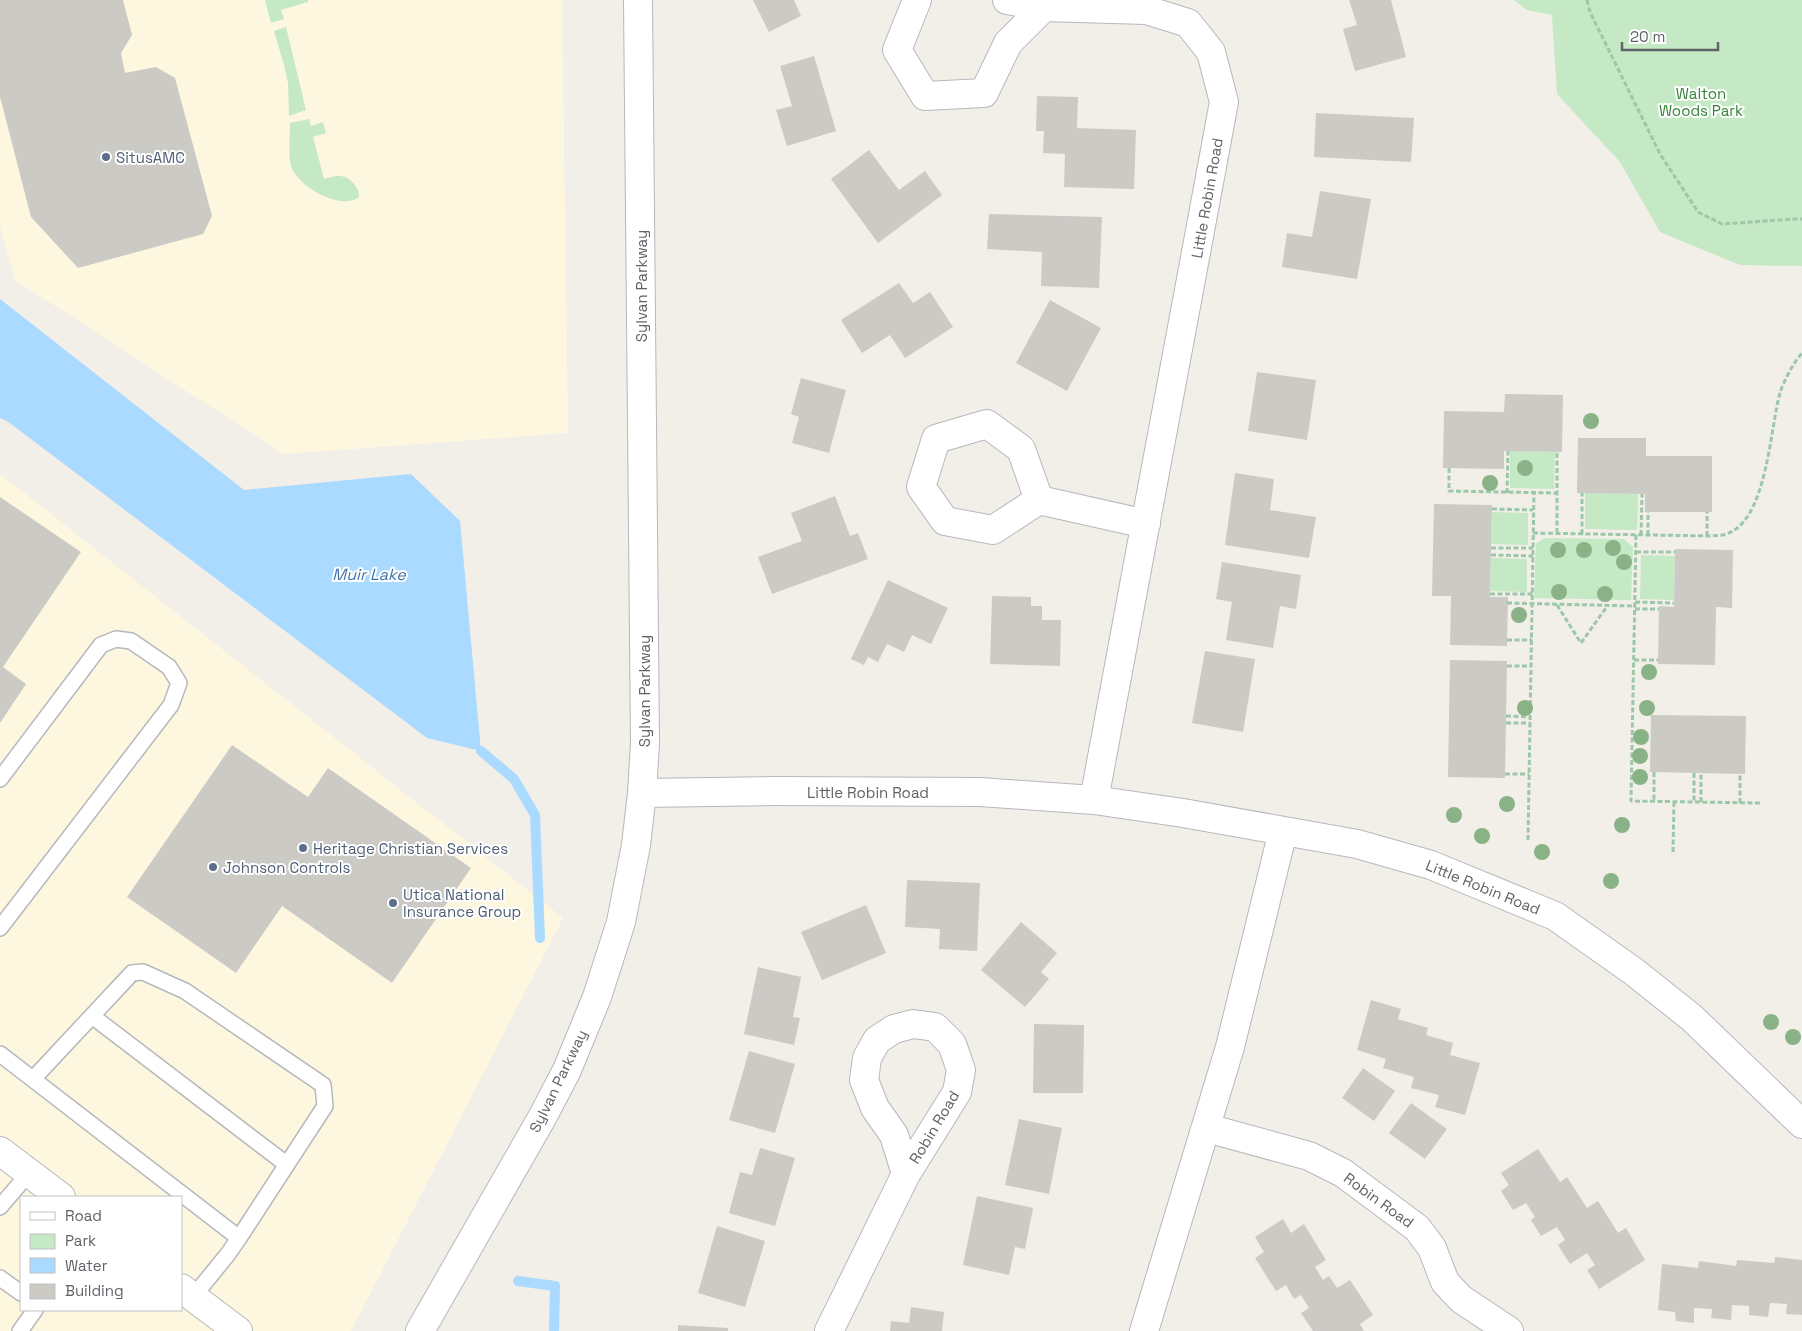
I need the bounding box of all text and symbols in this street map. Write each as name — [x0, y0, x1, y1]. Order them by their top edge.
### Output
scale bar — [1622, 20, 1718, 52]
text: 20 m — [1630, 27, 1665, 46]
park label: Walton Woods Park — [1659, 84, 1743, 120]
street label: Little Robin Road — [1187, 136, 1227, 260]
place label: SitusAMC — [116, 148, 185, 167]
marker: SitusAMC — [100, 151, 112, 163]
street label: Sylvan Parkway — [632, 230, 651, 342]
water label: Muir Lake — [332, 564, 406, 585]
street label: Sylvan Parkway — [635, 635, 654, 747]
street label: Little Robin Road — [807, 783, 929, 802]
place label: Heritage Christian Services — [313, 839, 508, 858]
marker: Heritage Christian Services — [297, 842, 309, 854]
street label: Little Robin Road — [1423, 855, 1543, 919]
place label: Johnson Controls — [223, 858, 351, 877]
marker: Johnson Controls — [207, 861, 219, 873]
place label: Utica National Insurance Group — [403, 885, 521, 921]
marker: Utica National Insurance Group — [387, 897, 399, 909]
street label: Sylvan Parkway — [525, 1026, 591, 1136]
street label: Robin Road — [905, 1087, 963, 1167]
street label: Robin Road — [1340, 1168, 1418, 1232]
legend — [20, 1196, 182, 1311]
text: Road — [65, 1206, 102, 1225]
text: Park — [65, 1231, 96, 1250]
text: Water — [65, 1256, 108, 1275]
text: Building — [65, 1281, 124, 1300]

